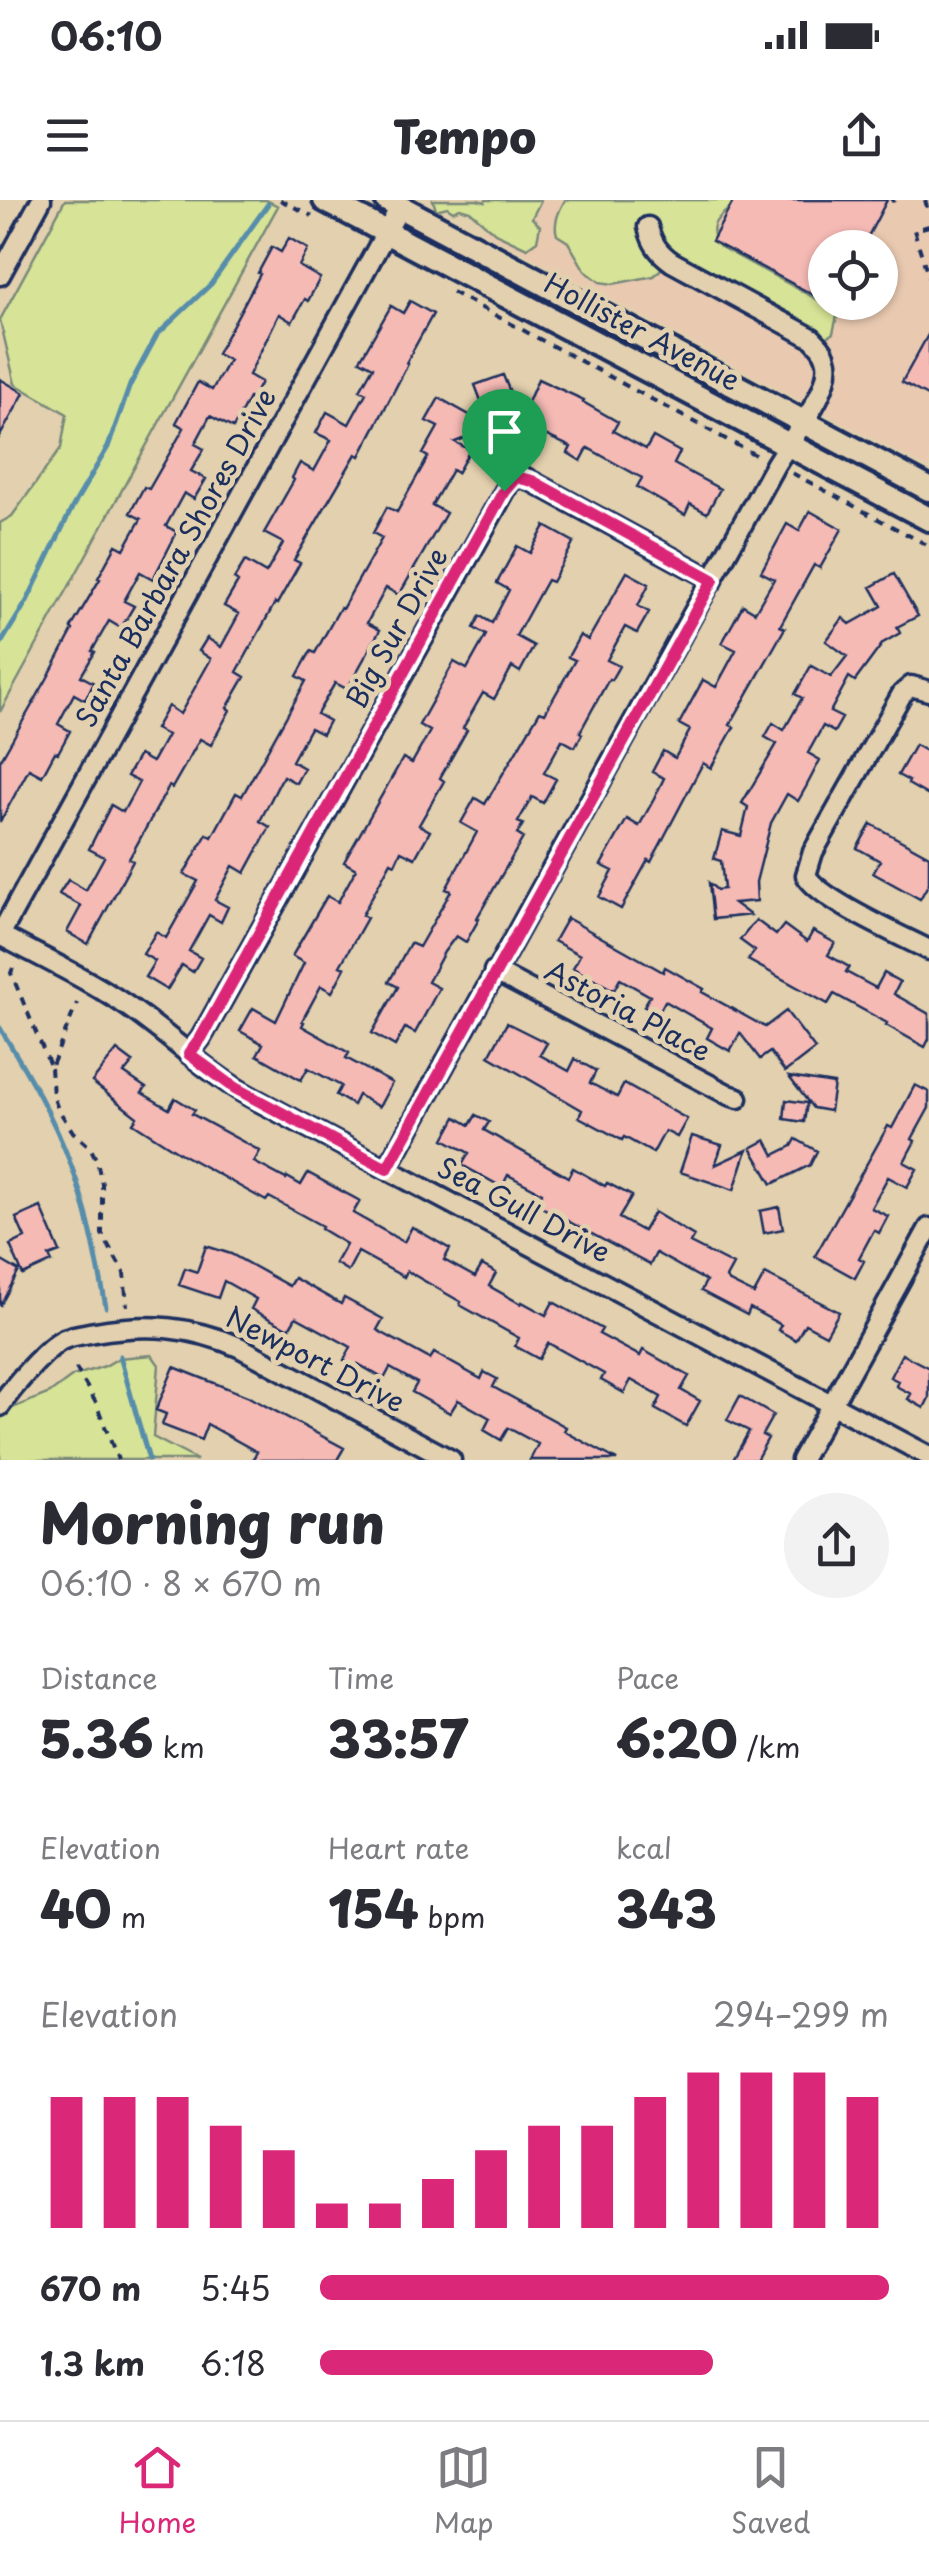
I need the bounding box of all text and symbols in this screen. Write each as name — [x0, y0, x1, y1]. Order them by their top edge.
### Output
text: 06:10 — [50, 7, 162, 64]
text: Tempo — [393, 101, 536, 169]
icon: menu — [40, 108, 95, 163]
icon: share — [834, 108, 889, 163]
map controls — [808, 230, 898, 320]
button: locate — [808, 230, 898, 320]
street label: Hollister Avenue — [537, 261, 748, 401]
street label: Santa Barbara Shores Drive — [63, 380, 286, 735]
pin — [462, 389, 547, 492]
icon: arrive — [477, 404, 532, 459]
street label: Big Sur Drive — [334, 539, 458, 715]
street label: Astoria Place — [538, 948, 720, 1072]
street label: Sea Gull Drive — [430, 1145, 619, 1273]
street label: Newport Drive — [218, 1295, 413, 1422]
text: Morning run — [40, 1480, 385, 1563]
button: share — [784, 1493, 889, 1598]
text: 06:10 · 8 × 670 m — [40, 1559, 322, 1607]
text: Distance — [40, 1656, 158, 1699]
text: Time — [328, 1656, 394, 1699]
text: Pace — [616, 1656, 679, 1699]
text: 5.36 — [40, 1699, 153, 1775]
text: 33:57 — [328, 1699, 468, 1775]
text: 6:20 — [616, 1699, 738, 1775]
text: km — [153, 1725, 205, 1768]
text: /km — [738, 1725, 800, 1768]
text: Elevation — [40, 1826, 161, 1869]
text: Heart rate — [328, 1826, 469, 1869]
text: kcal — [616, 1826, 672, 1869]
text: 40 — [40, 1869, 112, 1945]
text: 154 — [328, 1869, 418, 1945]
text: 343 — [616, 1869, 717, 1945]
text: m — [112, 1895, 146, 1938]
text: bpm — [418, 1895, 486, 1938]
text: Elevation — [40, 1990, 178, 2038]
text: 294–299 m — [713, 1990, 889, 2038]
text: 670 m — [40, 2264, 141, 2312]
text: 5:45 — [200, 2264, 271, 2312]
text: 1.3 km — [40, 2339, 145, 2387]
text: 6:18 — [200, 2339, 266, 2387]
tab: Home — [119, 2440, 196, 2543]
tab: Map — [434, 2440, 494, 2543]
tab: Saved — [731, 2440, 810, 2543]

